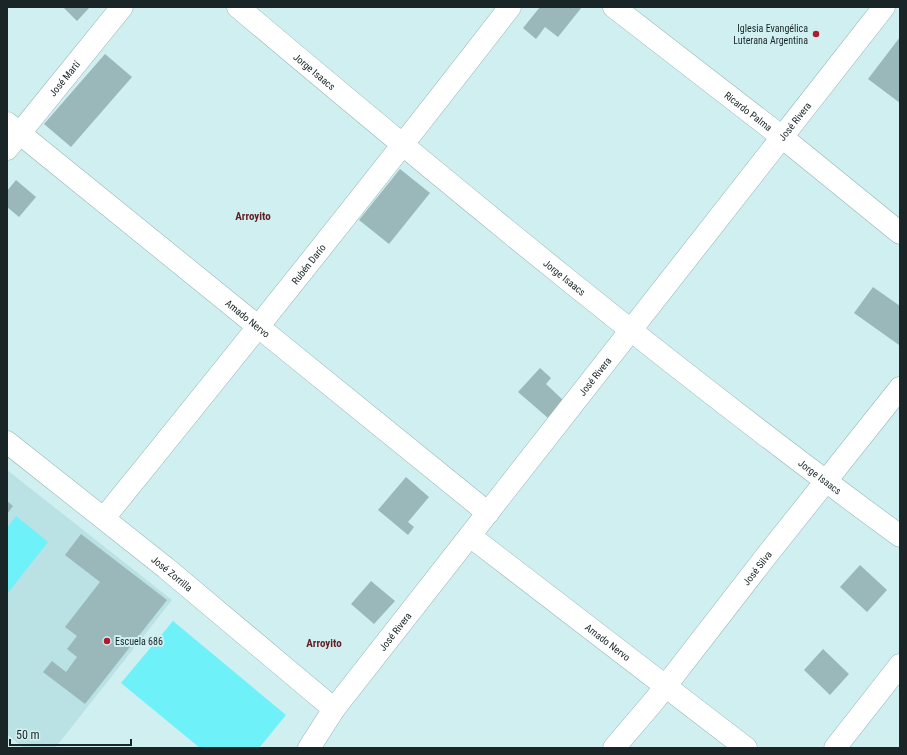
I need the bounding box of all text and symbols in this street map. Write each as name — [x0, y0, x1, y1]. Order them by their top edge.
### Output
place label: Iglesia Evangélica Luterana Argentina — [733, 23, 808, 46]
marker: Iglesia Evangélica Luterana Argentina — [811, 29, 821, 39]
street label: Jorge Isaacs — [291, 51, 338, 92]
street label: José Martí — [47, 58, 83, 99]
street label: Ricardo Palma — [722, 90, 774, 133]
street label: José Rivera — [777, 100, 813, 143]
district label: Arroyito — [235, 210, 271, 223]
street label: Rubén Darío — [289, 242, 328, 286]
street label: Jorge Isaacs — [541, 257, 588, 298]
street label: Amado Nervo — [223, 297, 272, 340]
street label: José Rivera — [577, 355, 614, 398]
street label: Jorge Isaacs — [796, 457, 844, 497]
street label: José Silva — [741, 549, 774, 587]
street label: José Zorrilla — [149, 554, 195, 594]
street label: José Rivera — [377, 610, 414, 653]
street label: Amado Nervo — [583, 622, 632, 663]
marker: Escuela 686 — [102, 636, 112, 646]
place label: Escuela 686 — [115, 636, 163, 647]
district label: Arroyito — [306, 637, 342, 650]
scale bar — [10, 721, 131, 747]
text: 50 m — [16, 728, 40, 742]

